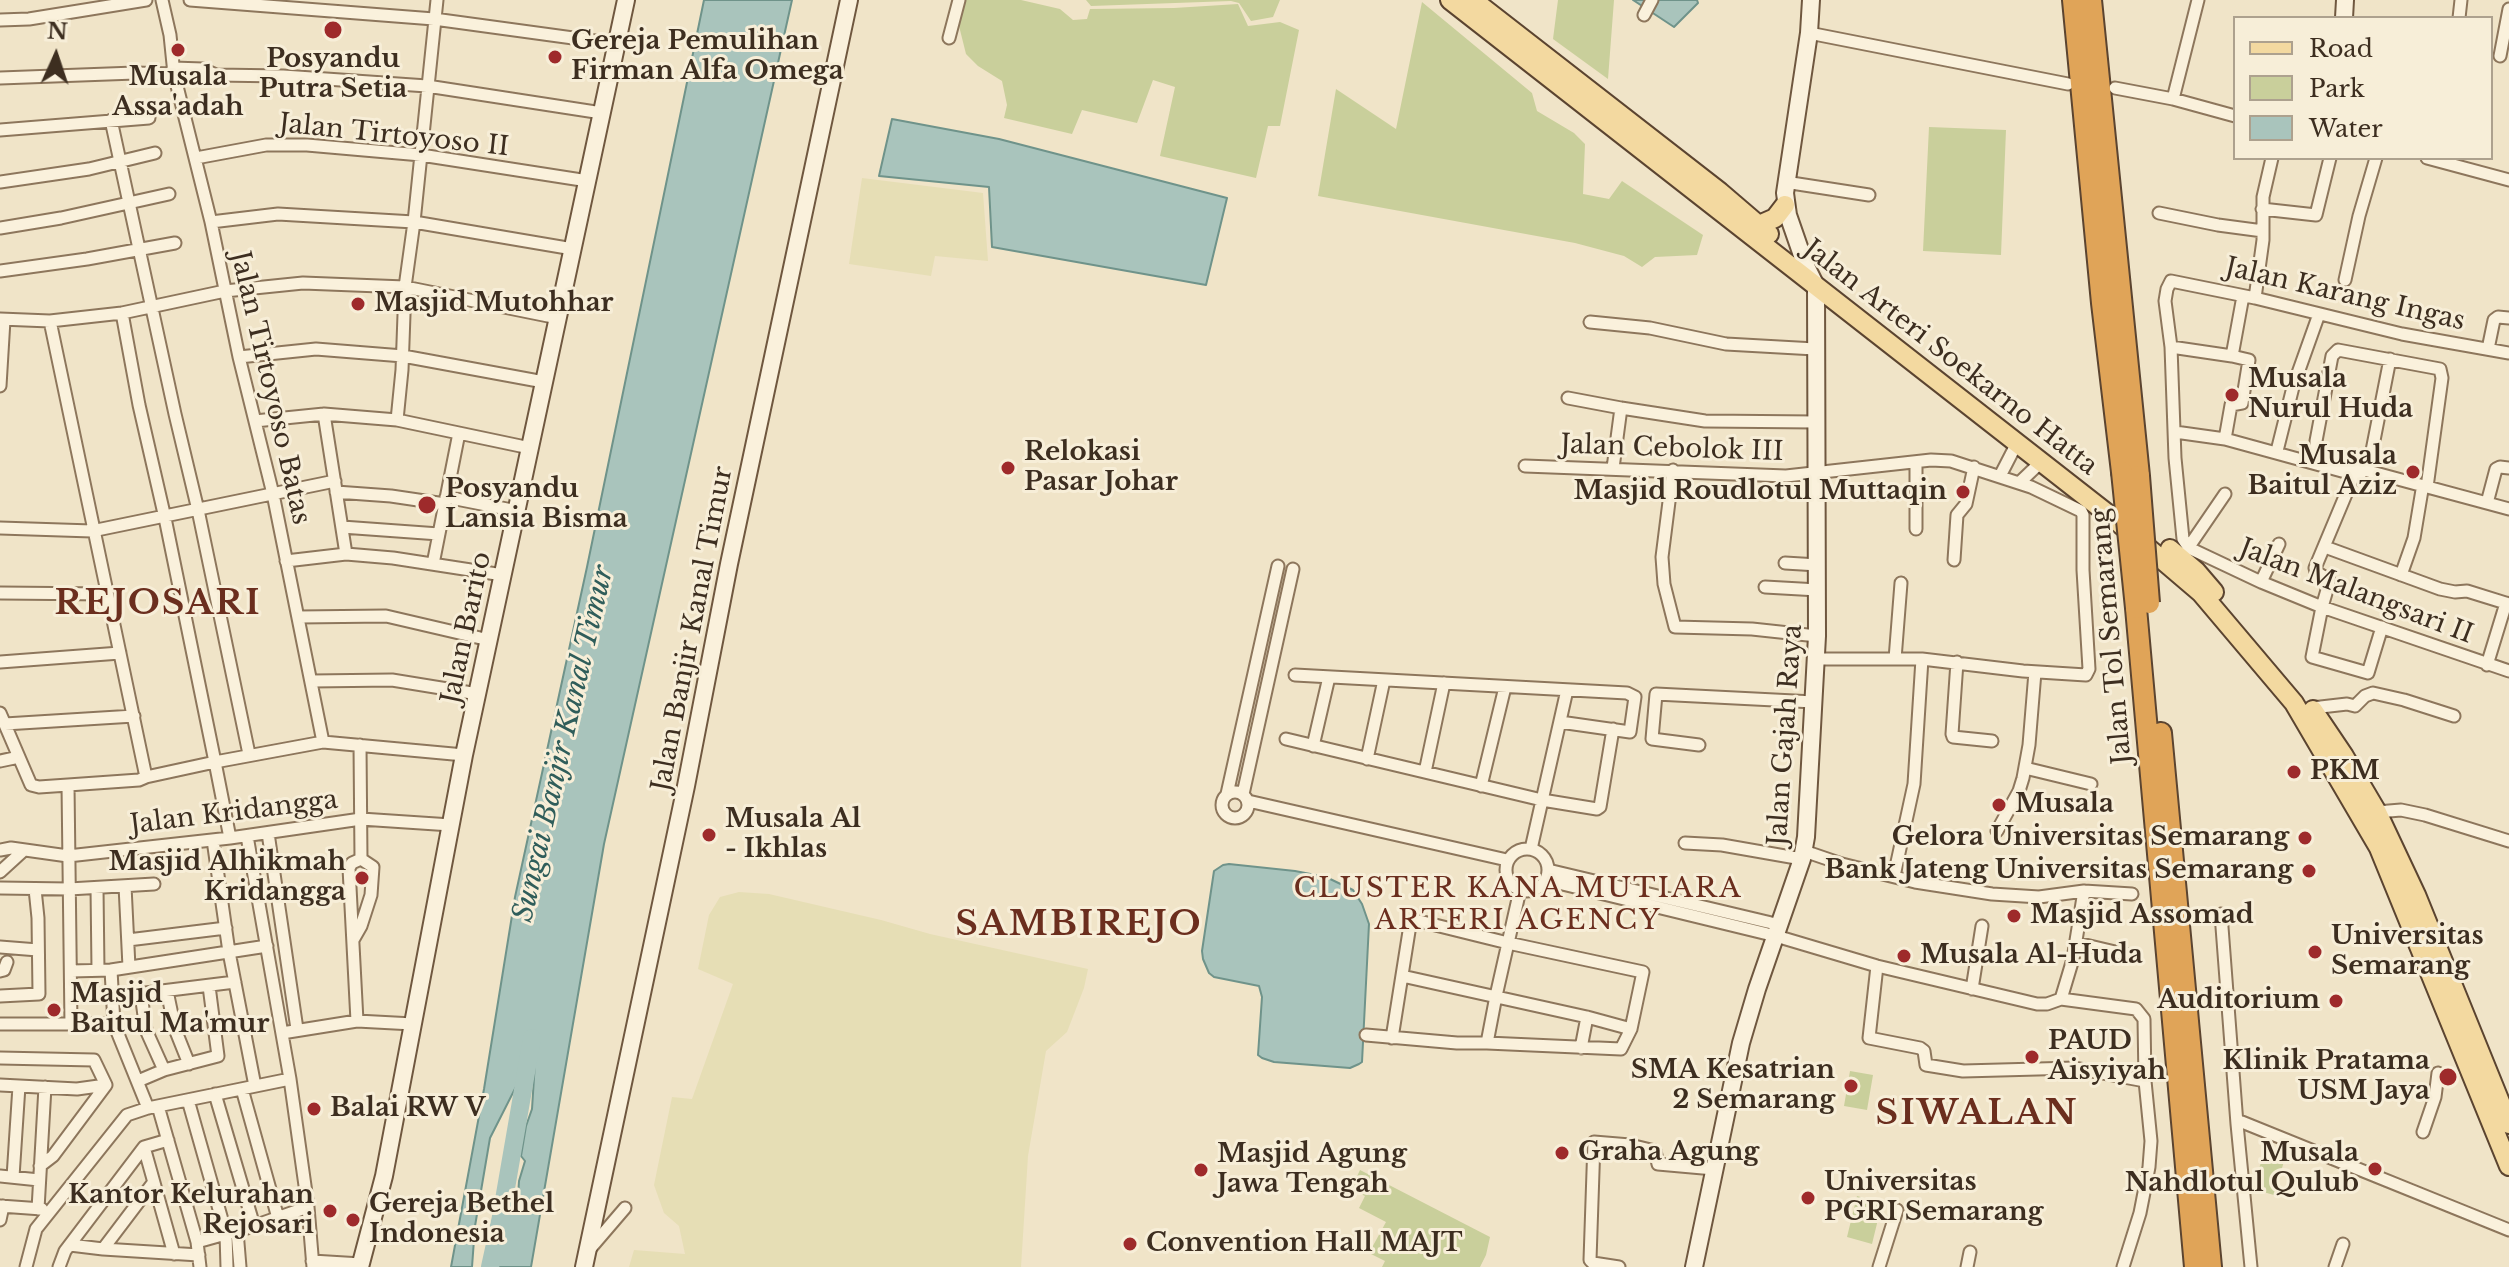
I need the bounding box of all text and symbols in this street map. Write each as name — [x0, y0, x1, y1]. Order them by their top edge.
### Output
north arrow — [16, 16, 96, 96]
legend — [2233, 16, 2493, 160]
text: N — [46, 18, 68, 46]
marker: Posyandu Putra Setia — [322, 19, 344, 41]
place label: Gereja Pemulihan Firman Alfa Omega — [571, 26, 844, 88]
text: Road — [2309, 34, 2373, 63]
marker: Musala Assa'adah — [169, 41, 187, 59]
place label: Posyandu Putra Setia — [259, 44, 407, 106]
marker: Gereja Pemulihan Firman Alfa Omega — [546, 48, 564, 66]
place label: Musala Assa'adah — [112, 62, 244, 124]
text: Park — [2309, 74, 2365, 103]
street label: Jalan Tirtoyoso II — [278, 108, 510, 164]
text: Water — [2309, 114, 2383, 143]
street label: Jalan Arteri Soekarno Hatta — [1797, 234, 2103, 482]
street label: Jalan Tirtoyoso Batas — [223, 248, 317, 528]
street label: Jalan Karang Ingas — [2222, 252, 2468, 338]
place label: Masjid Mutohhar — [374, 288, 614, 320]
marker: Masjid Mutohhar — [349, 295, 367, 313]
place label: Musala Nurul Huda — [2248, 364, 2413, 426]
marker: Musala Nurul Huda — [2223, 386, 2241, 404]
street label: Jalan Cebolok III — [1560, 430, 1784, 468]
place label: Relokasi Pasar Johar — [1024, 437, 1178, 498]
place label: Musala Baitul Aziz — [2248, 441, 2397, 502]
marker: Relokasi Pasar Johar — [999, 459, 1017, 477]
marker: Musala Baitul Aziz — [2404, 463, 2422, 481]
street label: Jalan Banjir Kanal Timur — [646, 464, 740, 794]
place label: Posyandu Lansia Bisma — [445, 474, 628, 536]
place label: Masjid Roudlotul Muttaqin — [1573, 476, 1947, 508]
marker: Masjid Roudlotul Muttaqin — [1954, 483, 1972, 501]
marker: Posyandu Lansia Bisma — [416, 494, 438, 516]
street label: Jalan Tol Semarang — [2085, 507, 2139, 765]
street label: Jalan Malangsari II — [2235, 533, 2477, 651]
street label: Jalan Barito — [436, 549, 498, 707]
water label: Sungai Banjir Kanal Timur — [507, 563, 621, 925]
district label: REJOSARI — [55, 584, 261, 624]
street label: Jalan Gajah Raya — [1763, 623, 1809, 847]
place label: PKM — [2310, 756, 2380, 788]
marker: PKM — [2285, 763, 2303, 781]
street label: Jalan Kridangga — [128, 785, 340, 841]
place label: Musala — [2015, 789, 2114, 821]
marker: Musala — [1990, 796, 2008, 814]
place label: Musala Al - Ikhlas — [725, 804, 861, 866]
place label: Gelora Universitas Semarang — [1892, 822, 2289, 854]
marker: Musala Al - Ikhlas — [700, 826, 718, 844]
marker: Gelora Universitas Semarang — [2296, 829, 2314, 847]
place label: Masjid Alhikmah Kridangga — [109, 847, 346, 908]
place label: Bank Jateng Universitas Semarang — [1824, 855, 2293, 887]
marker: Bank Jateng Universitas Semarang — [2300, 862, 2318, 880]
marker: Masjid Alhikmah Kridangga — [353, 869, 371, 887]
district label: CLUSTER KANA MUTIARA ARTERI AGENCY — [1293, 872, 1743, 938]
place label: Masjid Assomad — [2030, 900, 2254, 932]
district label: SAMBIREJO — [955, 905, 1203, 945]
marker: Masjid Assomad — [2005, 907, 2023, 925]
place label: Universitas Semarang — [2331, 921, 2484, 982]
place label: Musala Al-Huda — [1920, 940, 2143, 972]
marker: Universitas Semarang — [2306, 943, 2324, 961]
marker: Musala Al-Huda — [1895, 947, 1913, 965]
place label: Masjid Baitul Ma'mur — [70, 979, 269, 1040]
place label: Auditorium — [2157, 985, 2320, 1017]
marker: Auditorium — [2327, 992, 2345, 1010]
marker: Masjid Baitul Ma'mur — [45, 1001, 63, 1019]
place label: PAUD Aisyiyah — [2048, 1026, 2166, 1088]
place label: Klinik Pratama USM Jaya — [2222, 1046, 2430, 1108]
marker: PAUD Aisyiyah — [2023, 1048, 2041, 1066]
place label: SMA Kesatrian 2 Semarang — [1631, 1055, 1835, 1116]
marker: Klinik Pratama USM Jaya — [2437, 1066, 2459, 1088]
marker: SMA Kesatrian 2 Semarang — [1842, 1077, 1860, 1095]
place label: Balai RW V — [330, 1093, 486, 1125]
district label: SIWALAN — [1876, 1094, 2078, 1134]
marker: Balai RW V — [305, 1100, 323, 1118]
place label: Graha Agung — [1578, 1137, 1759, 1169]
place label: Musala Nahdlotul Qulub — [2125, 1138, 2359, 1200]
place label: Masjid Agung Jawa Tengah — [1217, 1139, 1407, 1200]
marker: Graha Agung — [1553, 1144, 1571, 1162]
marker: Musala Nahdlotul Qulub — [2366, 1160, 2384, 1178]
marker: Masjid Agung Jawa Tengah — [1192, 1161, 1210, 1179]
place label: Universitas PGRI Semarang — [1824, 1167, 2043, 1228]
place label: Kantor Kelurahan Rejosari — [68, 1180, 314, 1242]
place label: Gereja Bethel Indonesia — [369, 1189, 554, 1250]
marker: Universitas PGRI Semarang — [1799, 1189, 1817, 1207]
marker: Kantor Kelurahan Rejosari — [321, 1202, 339, 1220]
marker: Gereja Bethel Indonesia — [344, 1211, 362, 1229]
place label: Convention Hall MAJT — [1146, 1228, 1462, 1260]
marker: Convention Hall MAJT — [1121, 1235, 1139, 1253]

